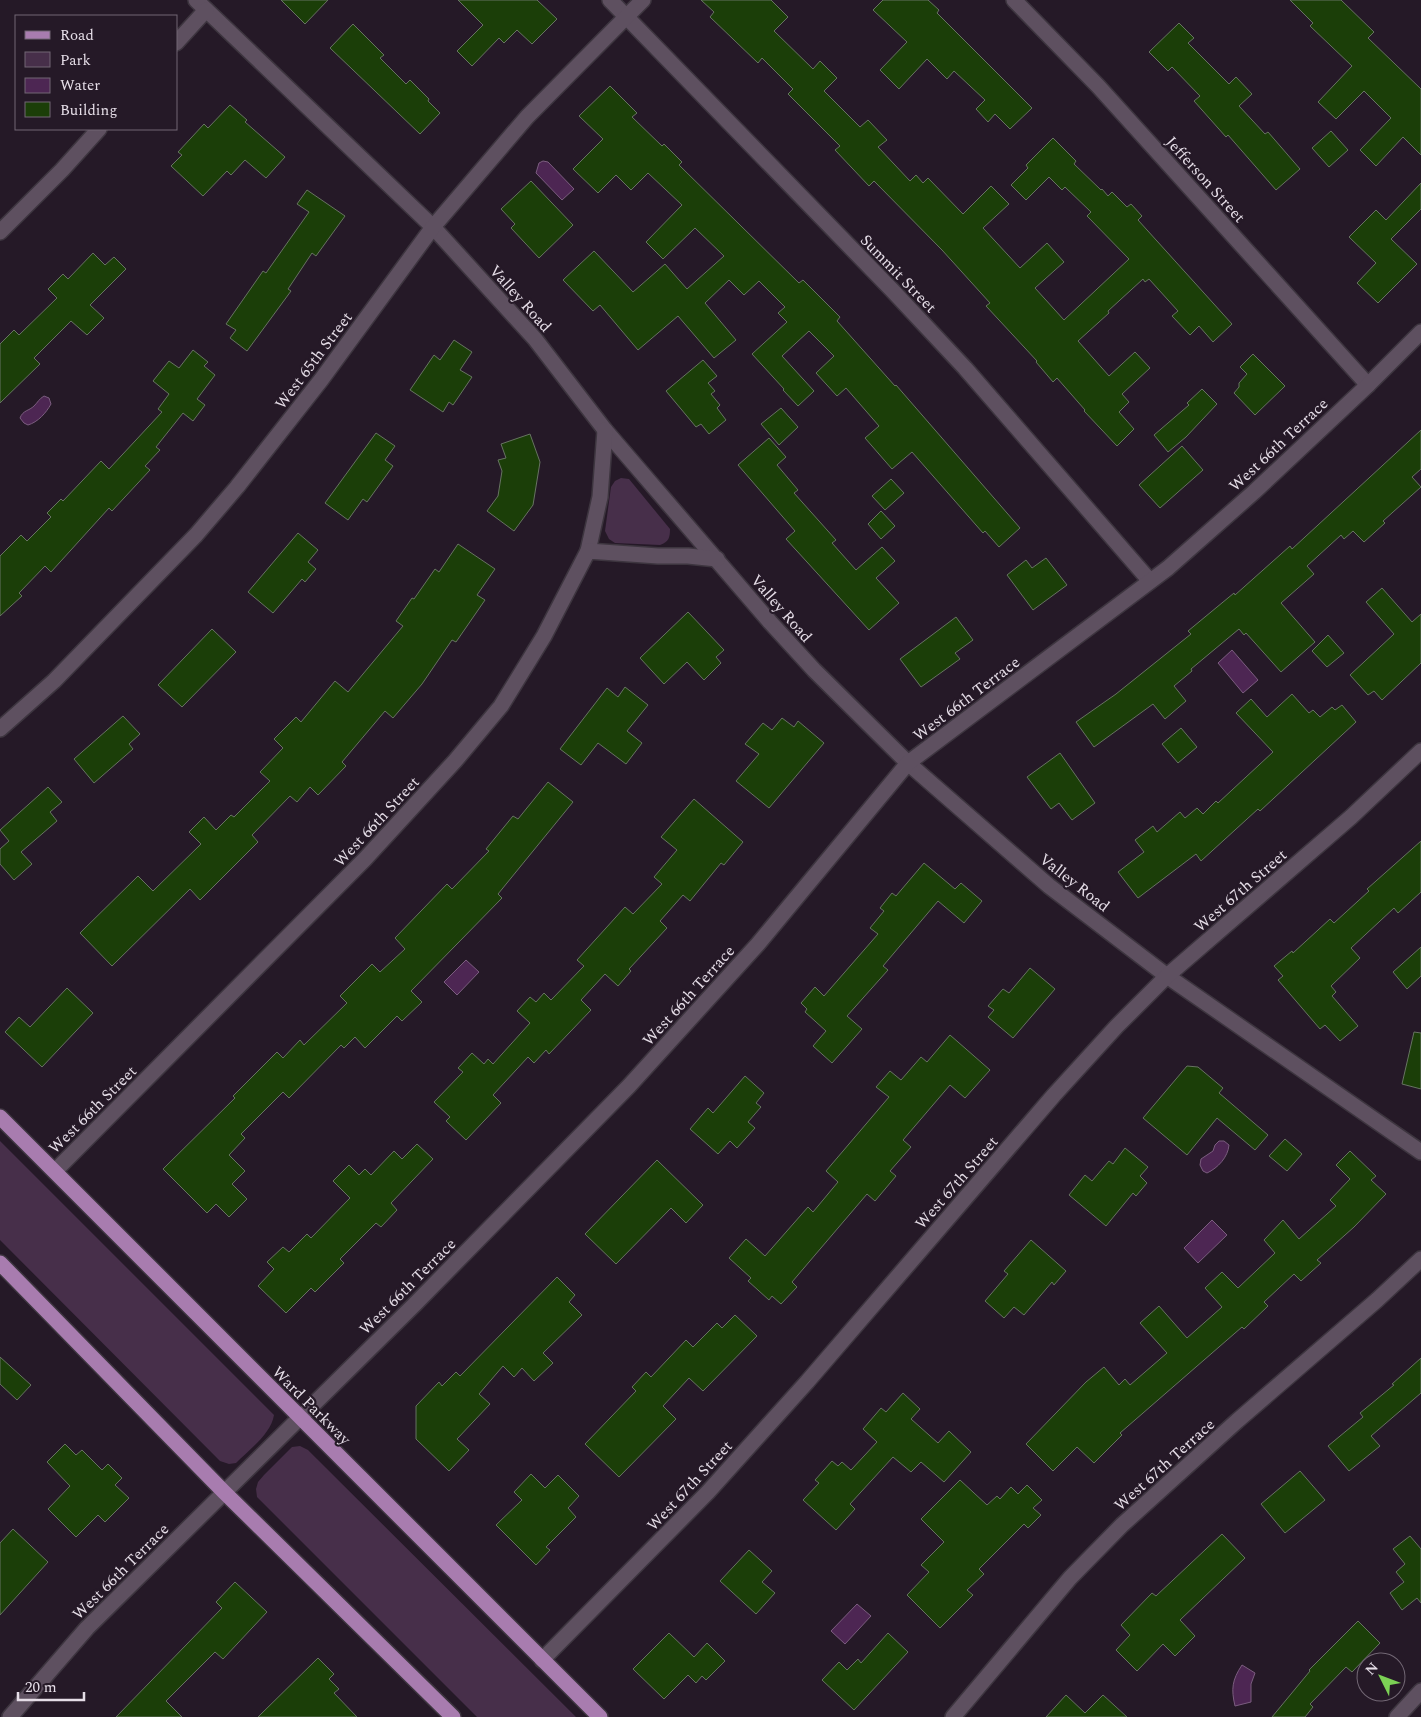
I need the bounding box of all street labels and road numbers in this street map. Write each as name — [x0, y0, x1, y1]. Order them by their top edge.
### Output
street label: Jefferson Street — [1160, 131, 1251, 229]
street label: Summit Street — [854, 229, 942, 319]
street label: Valley Road — [483, 260, 557, 338]
street label: West 65th Street — [269, 307, 359, 414]
street label: West 66th Terrace — [1224, 392, 1334, 497]
street label: Valley Road — [745, 569, 818, 648]
street label: West 66th Terrace — [908, 651, 1025, 747]
street label: West 66th Street — [328, 771, 425, 872]
street label: West 67th Street — [1189, 843, 1293, 938]
street label: Valley Road — [1034, 848, 1115, 918]
street label: West 66th Terrace — [637, 940, 741, 1051]
street label: West 66th Street — [43, 1060, 143, 1159]
street label: West 67th Street — [909, 1131, 1004, 1234]
street label: West 66th Terrace — [354, 1233, 462, 1341]
street label: Ward Parkway — [266, 1361, 357, 1452]
street label: West 67th Terrace — [1109, 1413, 1220, 1517]
street label: West 67th Street — [641, 1435, 738, 1536]
street label: West 66th Terrace — [67, 1518, 175, 1626]

